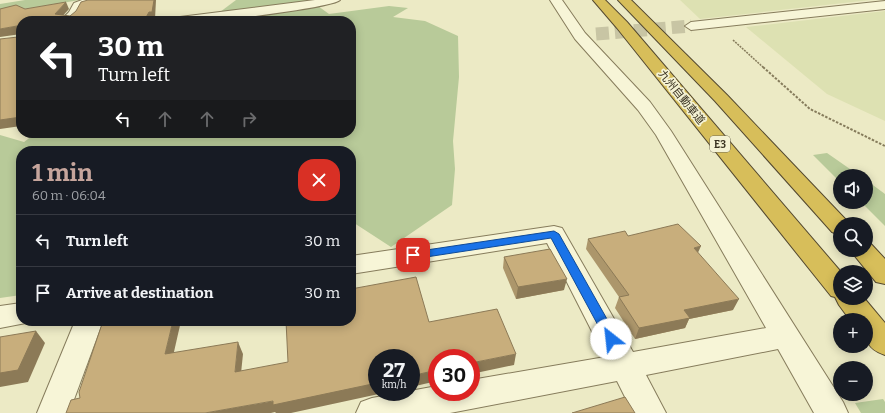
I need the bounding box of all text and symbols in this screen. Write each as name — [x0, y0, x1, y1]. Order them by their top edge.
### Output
text: 30 m — [98, 30, 164, 63]
icon: left — [32, 32, 84, 84]
text: Turn left — [98, 64, 170, 86]
street label: 九州自動車道 — [656, 68, 707, 127]
icon: left — [112, 108, 134, 130]
icon: ahead — [154, 108, 176, 130]
icon: ahead — [196, 108, 218, 130]
icon: right — [238, 108, 260, 130]
road number: E3 — [710, 136, 730, 152]
text: 1 min — [32, 159, 93, 187]
button: close — [298, 159, 340, 201]
map controls — [833, 169, 873, 401]
button: sound — [833, 169, 873, 209]
text: 60 m · 06:04 — [32, 188, 106, 203]
button: search — [833, 217, 873, 257]
icon: left — [32, 230, 54, 252]
text: Turn left — [66, 232, 128, 250]
text: 30 m — [305, 232, 340, 250]
pin — [396, 238, 430, 272]
icon: arrive — [402, 244, 424, 266]
button: layers — [833, 265, 873, 305]
icon: arrive — [32, 282, 54, 304]
text: Arrive at destination — [66, 284, 213, 302]
text: 30 m — [305, 284, 340, 302]
button: + — [833, 313, 873, 353]
position arrow — [590, 318, 632, 360]
speed limit sign: 30 — [428, 349, 480, 401]
text: 27 — [383, 358, 405, 382]
button: − — [833, 361, 873, 401]
text: km/h — [382, 379, 406, 391]

